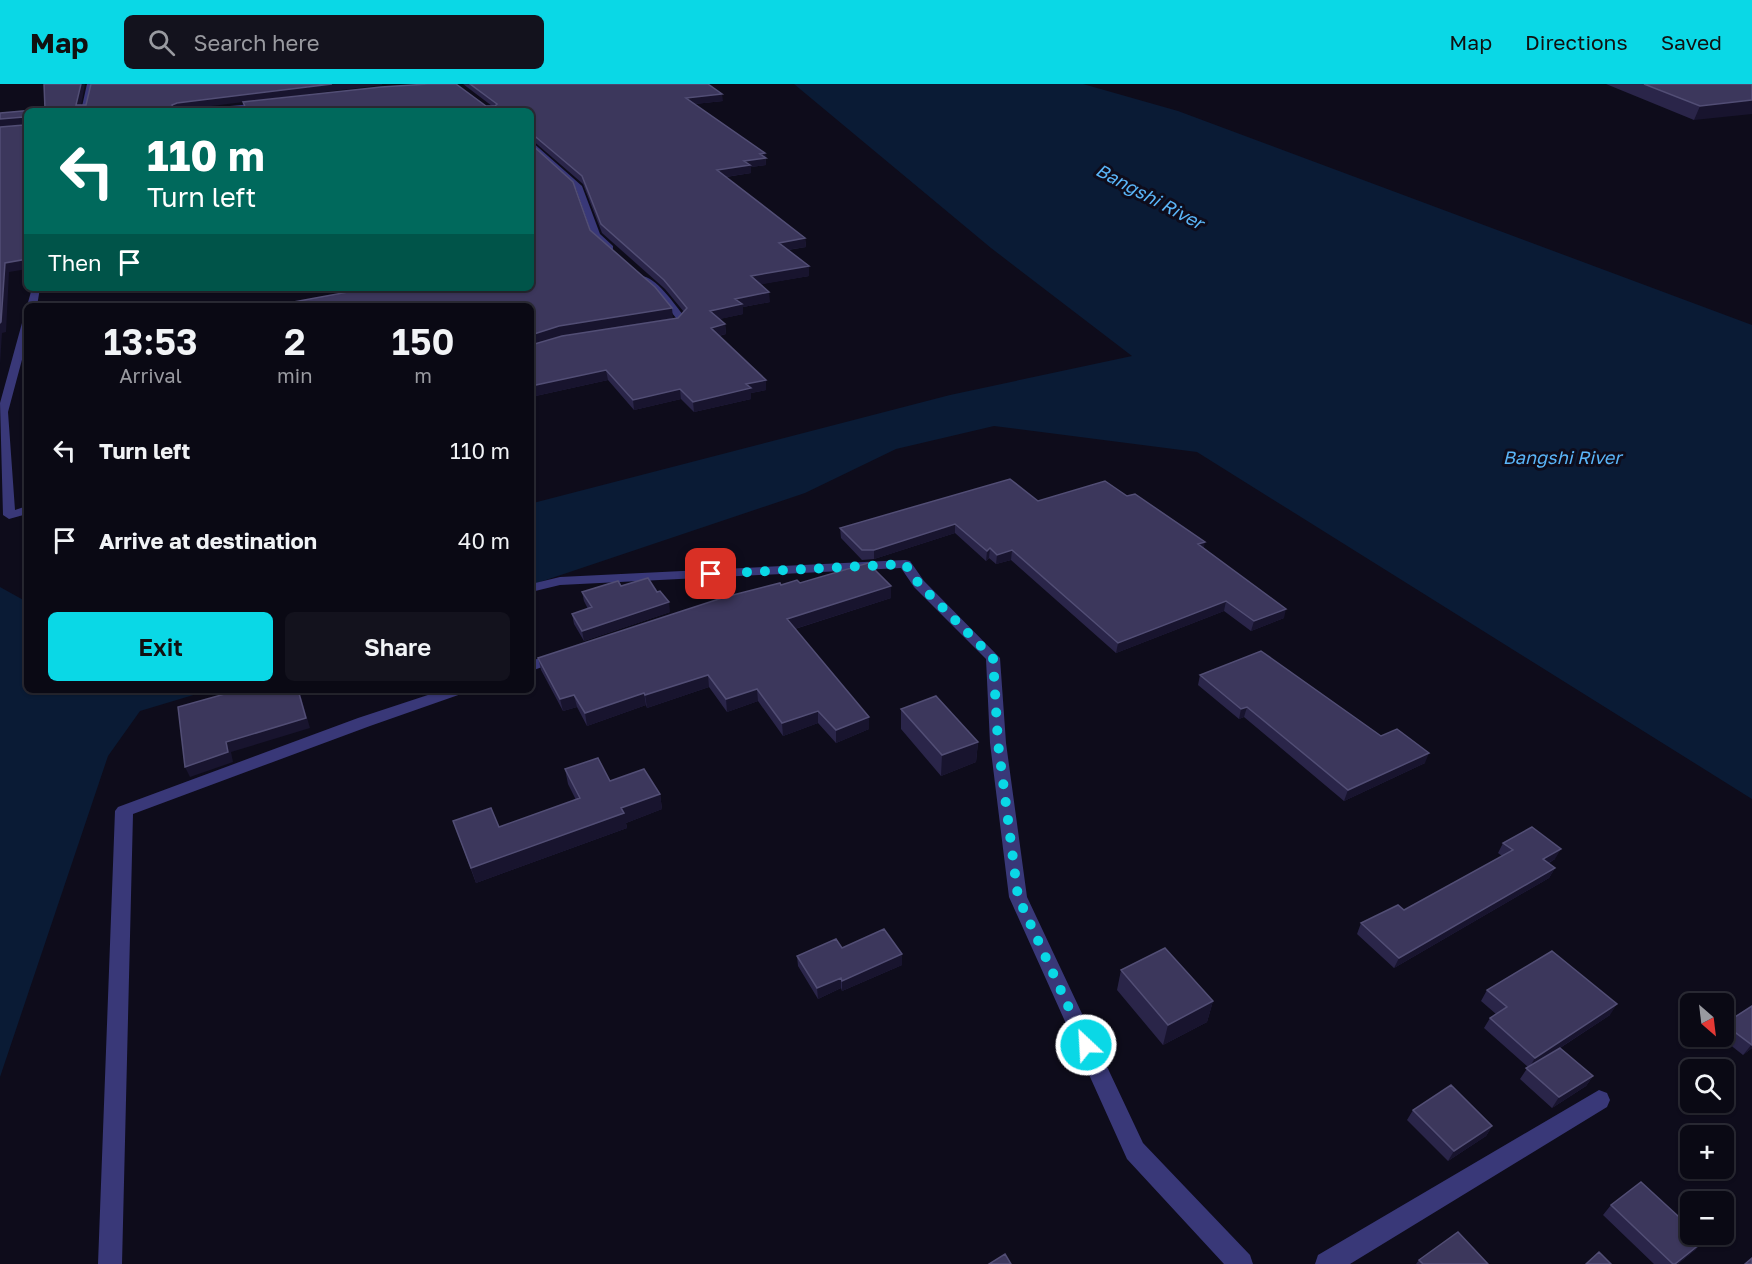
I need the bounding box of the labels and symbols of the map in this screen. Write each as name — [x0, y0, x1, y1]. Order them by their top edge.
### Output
water label: Bangshi River — [1092, 158, 1210, 235]
water label: Bangshi River — [1503, 446, 1624, 468]
pin — [685, 548, 736, 599]
north arrow — [1680, 993, 1734, 1047]
position arrow — [1054, 1013, 1118, 1077]

